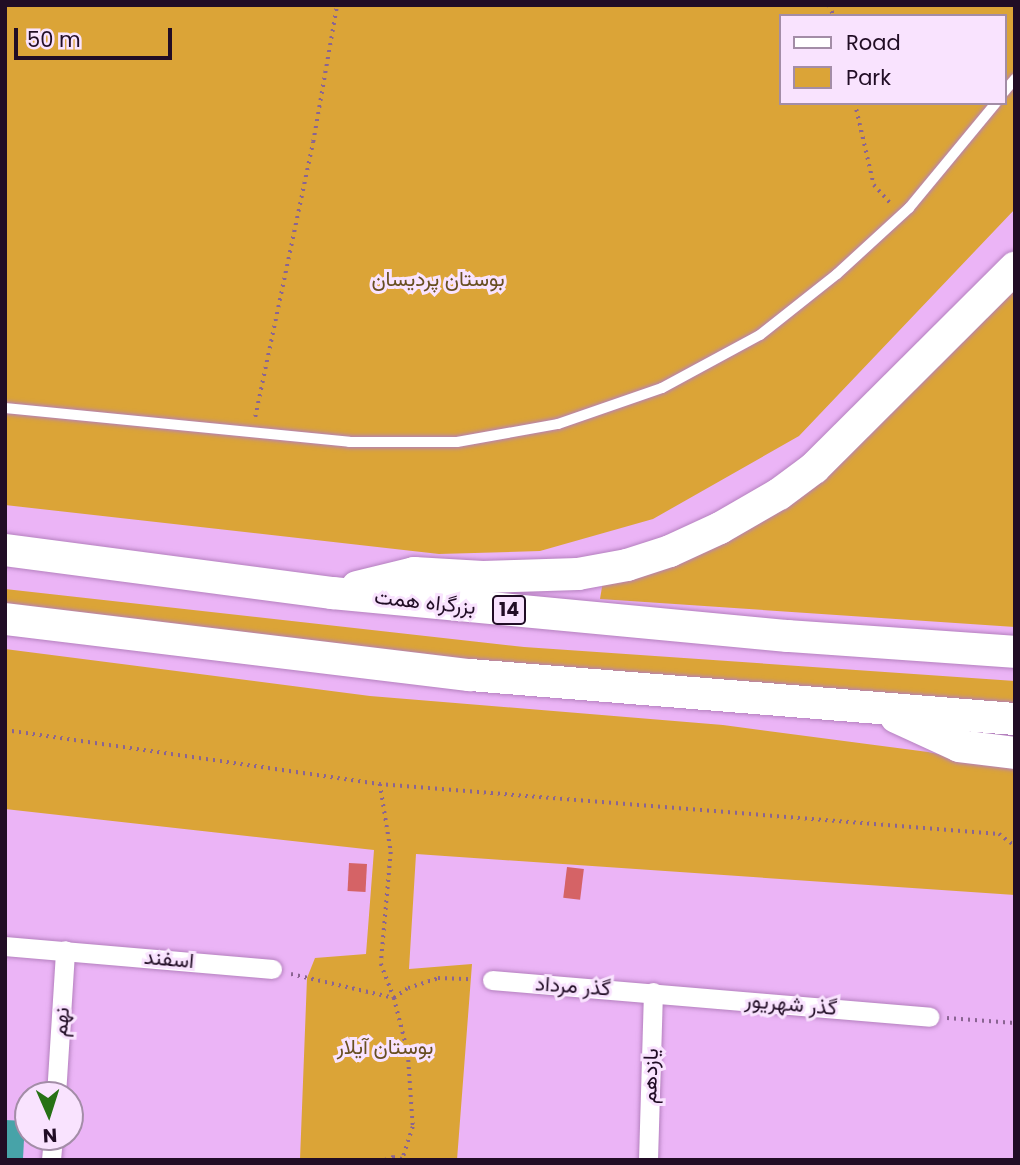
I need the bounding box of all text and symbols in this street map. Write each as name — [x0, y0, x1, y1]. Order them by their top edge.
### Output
scale bar — [18, 14, 175, 58]
legend — [778, 14, 1006, 105]
text: 50 m — [27, 25, 81, 54]
text: Road — [846, 28, 901, 57]
text: Park — [846, 63, 891, 92]
park label: بوستان پردیسان — [371, 266, 505, 292]
street label: بزرگراه همت — [373, 584, 477, 620]
road number: 14 — [491, 594, 526, 625]
street label: اسفند — [143, 944, 195, 974]
street label: گذر مرداد — [534, 971, 612, 1001]
street label: گذر شهریور — [744, 987, 838, 1021]
street label: نهم — [47, 1006, 75, 1038]
park label: بوستان آیلار — [337, 1034, 433, 1060]
street label: یازدهم — [636, 1048, 664, 1104]
north arrow — [14, 1081, 84, 1151]
text: N — [42, 1122, 58, 1149]

